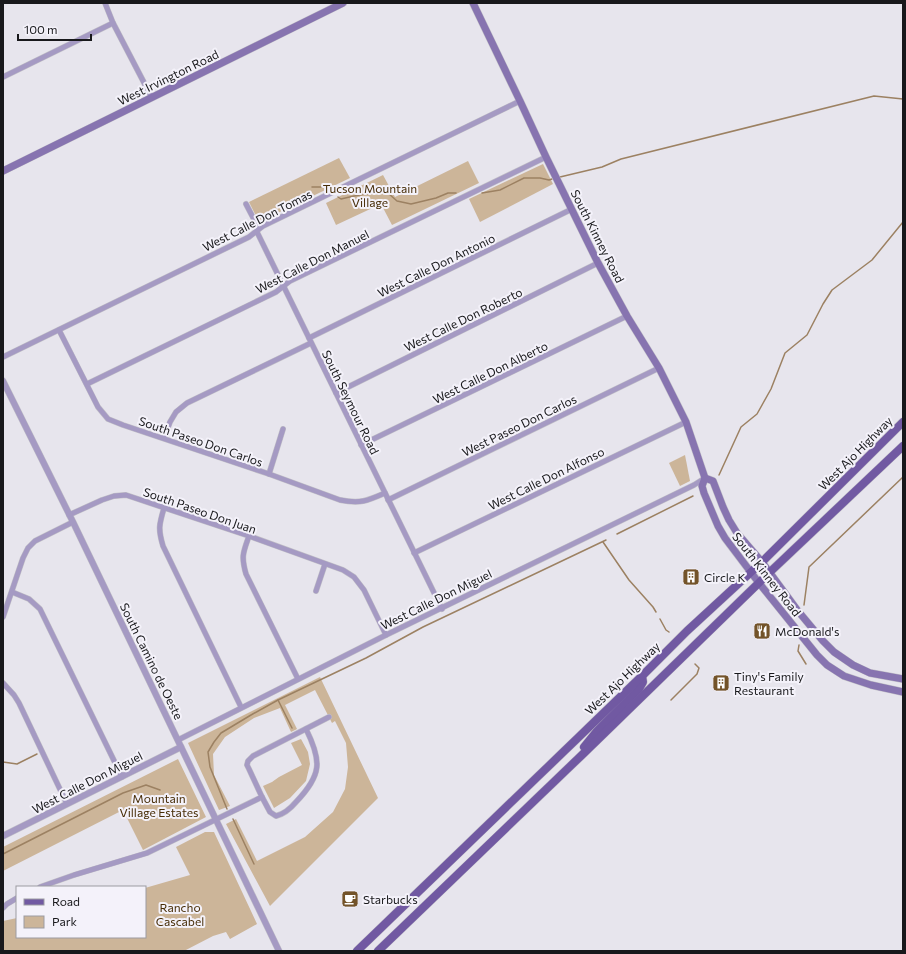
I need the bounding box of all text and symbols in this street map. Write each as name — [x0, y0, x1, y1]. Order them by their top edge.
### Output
scale bar — [18, 16, 91, 42]
text: 100 m — [24, 22, 58, 36]
street label: West Irvington Road — [115, 46, 221, 107]
park label: Tucson Mountain Village — [323, 181, 417, 209]
street label: West Calle Don Tomas — [200, 186, 314, 254]
street label: South Kinney Road — [568, 187, 628, 285]
street label: West Calle Don Manuel — [253, 226, 371, 296]
street label: West Calle Don Antonio — [375, 230, 497, 300]
street label: West Calle Don Roberto — [402, 284, 524, 354]
street label: West Calle Don Alberto — [430, 338, 550, 406]
street label: South Seymour Road — [320, 348, 382, 456]
street label: West Paseo Don Carlos — [460, 391, 578, 459]
street label: South Paseo Don Carlos — [137, 413, 265, 469]
street label: West Ajo Highway — [815, 413, 895, 493]
street label: West Calle Don Alfonso — [486, 444, 606, 512]
street label: South Paseo Don Juan — [141, 484, 258, 537]
street label: South Kinney Road — [730, 529, 804, 619]
street label: West Calle Don Miguel — [378, 566, 494, 632]
building icon: Circle K — [681, 567, 701, 587]
place label: Circle K — [704, 570, 746, 584]
street label: South Camino de Oeste — [118, 601, 186, 721]
restaurant icon: McDonald's — [752, 621, 772, 641]
place label: McDonald's — [775, 624, 839, 638]
street label: West Ajo Highway — [582, 639, 662, 717]
place label: Tiny's Family Restaurant — [734, 669, 804, 697]
building icon: Tiny's Family Restaurant — [711, 673, 731, 693]
street label: West Calle Don Miguel — [29, 748, 145, 816]
park label: Mountain Village Estates — [119, 791, 199, 819]
legend — [16, 886, 146, 938]
cafe icon: Starbucks — [340, 889, 360, 909]
place label: Starbucks — [363, 892, 418, 906]
text: Road — [52, 894, 80, 908]
park label: Rancho Cascabel — [156, 900, 204, 928]
text: Park — [52, 914, 78, 928]

